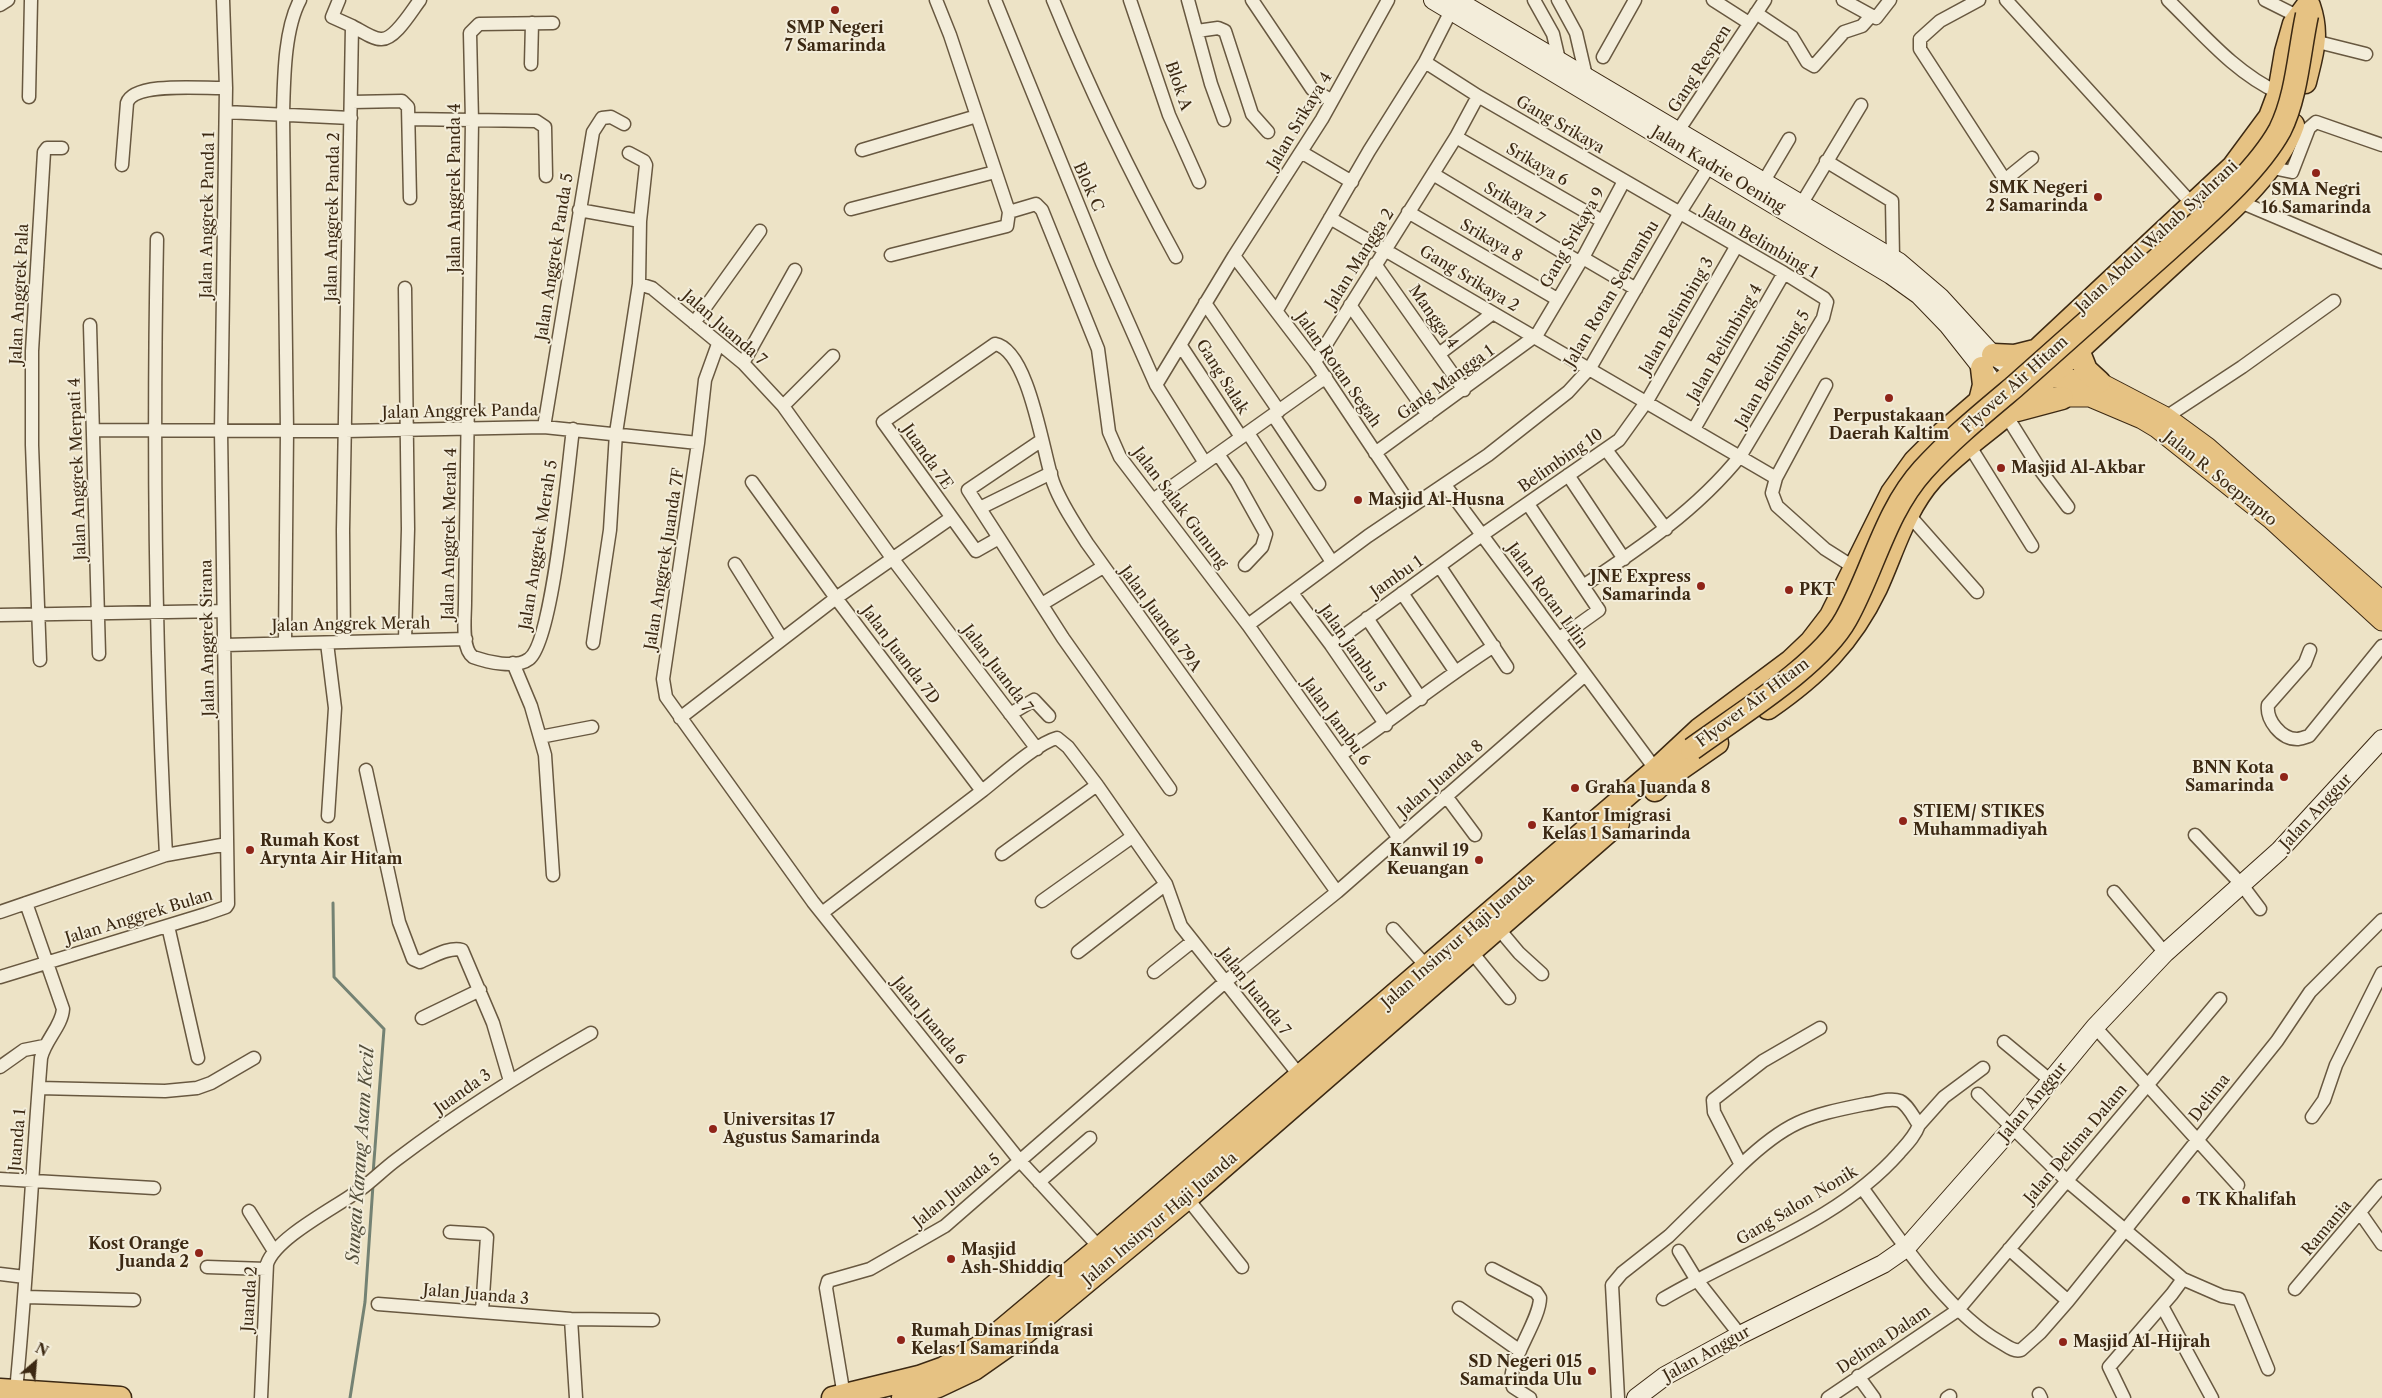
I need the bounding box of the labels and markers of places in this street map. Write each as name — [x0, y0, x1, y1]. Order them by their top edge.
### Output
marker: SMP Negeri 7 Samarinda — [829, 4, 841, 16]
place label: SMP Negeri 7 Samarinda — [784, 18, 886, 56]
marker: SMA Negri 16 Samarinda — [2310, 167, 2322, 179]
place label: SMK Negeri 2 Samarinda — [1985, 178, 2088, 216]
place label: SMA Negri 16 Samarinda — [2261, 180, 2371, 218]
marker: SMK Negeri 2 Samarinda — [2092, 191, 2104, 203]
marker: Perpustakaan Daerah Kaltim — [1883, 392, 1895, 404]
place label: Perpustakaan Daerah Kaltim — [1829, 406, 1949, 444]
place label: Masjid Al-Akbar — [2011, 458, 2145, 478]
marker: Masjid Al-Akbar — [1995, 462, 2007, 474]
place label: Masjid Al-Husna — [1368, 490, 1505, 510]
marker: Masjid Al-Husna — [1352, 494, 1364, 506]
place label: JNE Express Samarinda — [1590, 567, 1691, 605]
marker: JNE Express Samarinda — [1695, 580, 1707, 592]
place label: PKT — [1799, 580, 1835, 600]
marker: PKT — [1783, 584, 1795, 596]
place label: BNN Kota Samarinda — [2185, 758, 2274, 796]
marker: BNN Kota Samarinda — [2278, 771, 2290, 783]
place label: Graha Juanda 8 — [1585, 778, 1711, 798]
marker: Graha Juanda 8 — [1569, 782, 1581, 794]
place label: STIEM/ STIKES Muhammadiyah — [1913, 802, 2048, 840]
place label: Kantor Imigrasi Kelas 1 Samarinda — [1542, 806, 1691, 844]
marker: STIEM/ STIKES Muhammadiyah — [1897, 815, 1909, 827]
marker: Kantor Imigrasi Kelas 1 Samarinda — [1526, 819, 1538, 831]
place label: Rumah Kost Arynta Air Hitam — [260, 831, 402, 869]
place label: Kanwil 19 Keuangan — [1387, 841, 1469, 879]
marker: Rumah Kost Arynta Air Hitam — [244, 844, 256, 856]
marker: Kanwil 19 Keuangan — [1473, 854, 1485, 866]
place label: Universitas 17 Agustus Samarinda — [723, 1110, 880, 1148]
marker: Universitas 17 Agustus Samarinda — [707, 1123, 719, 1135]
place label: TK Khalifah — [2196, 1190, 2296, 1210]
marker: TK Khalifah — [2180, 1194, 2192, 1206]
place label: Kost Orange Juanda 2 — [88, 1234, 189, 1272]
place label: Masjid Ash-Shiddiq — [961, 1240, 1063, 1278]
marker: Kost Orange Juanda 2 — [193, 1247, 205, 1259]
marker: Masjid Ash-Shiddiq — [945, 1253, 957, 1265]
place label: Rumah Dinas Imigrasi Kelas I Samarinda — [911, 1321, 1093, 1359]
place label: Masjid Al-Hijrah — [2073, 1332, 2211, 1352]
marker: Rumah Dinas Imigrasi Kelas I Samarinda — [895, 1334, 907, 1346]
marker: Masjid Al-Hijrah — [2057, 1336, 2069, 1348]
place label: SD Negeri 015 Samarinda Ulu — [1460, 1352, 1582, 1390]
marker: SD Negeri 015 Samarinda Ulu — [1586, 1365, 1598, 1377]

